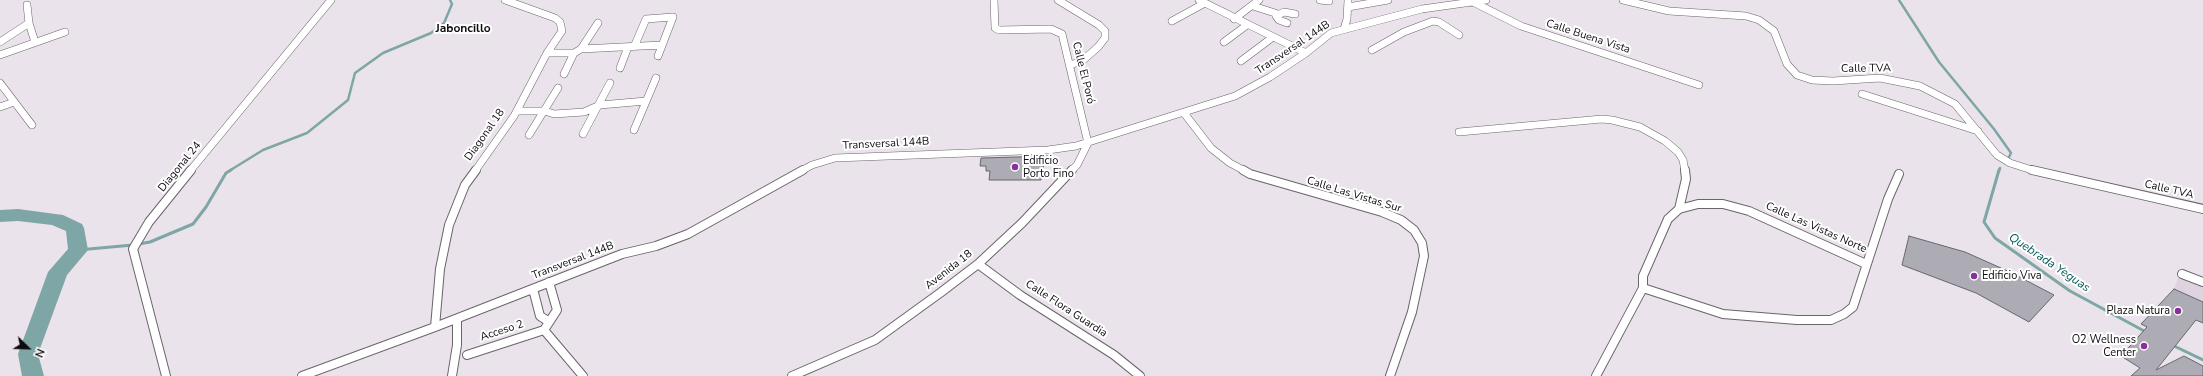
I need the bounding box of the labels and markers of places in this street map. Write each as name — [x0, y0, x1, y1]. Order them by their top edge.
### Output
place label: Edificio Porto Fino — [1023, 154, 1074, 180]
marker: Edificio Porto Fino — [1010, 162, 1020, 172]
place label: Edificio Viva — [1982, 269, 2042, 283]
marker: Edificio Viva — [1969, 271, 1979, 281]
place label: Plaza Natura — [2107, 304, 2170, 318]
marker: Plaza Natura — [2173, 306, 2183, 316]
place label: O2 Wellness Center — [2072, 333, 2136, 359]
marker: O2 Wellness Center — [2139, 341, 2149, 351]

